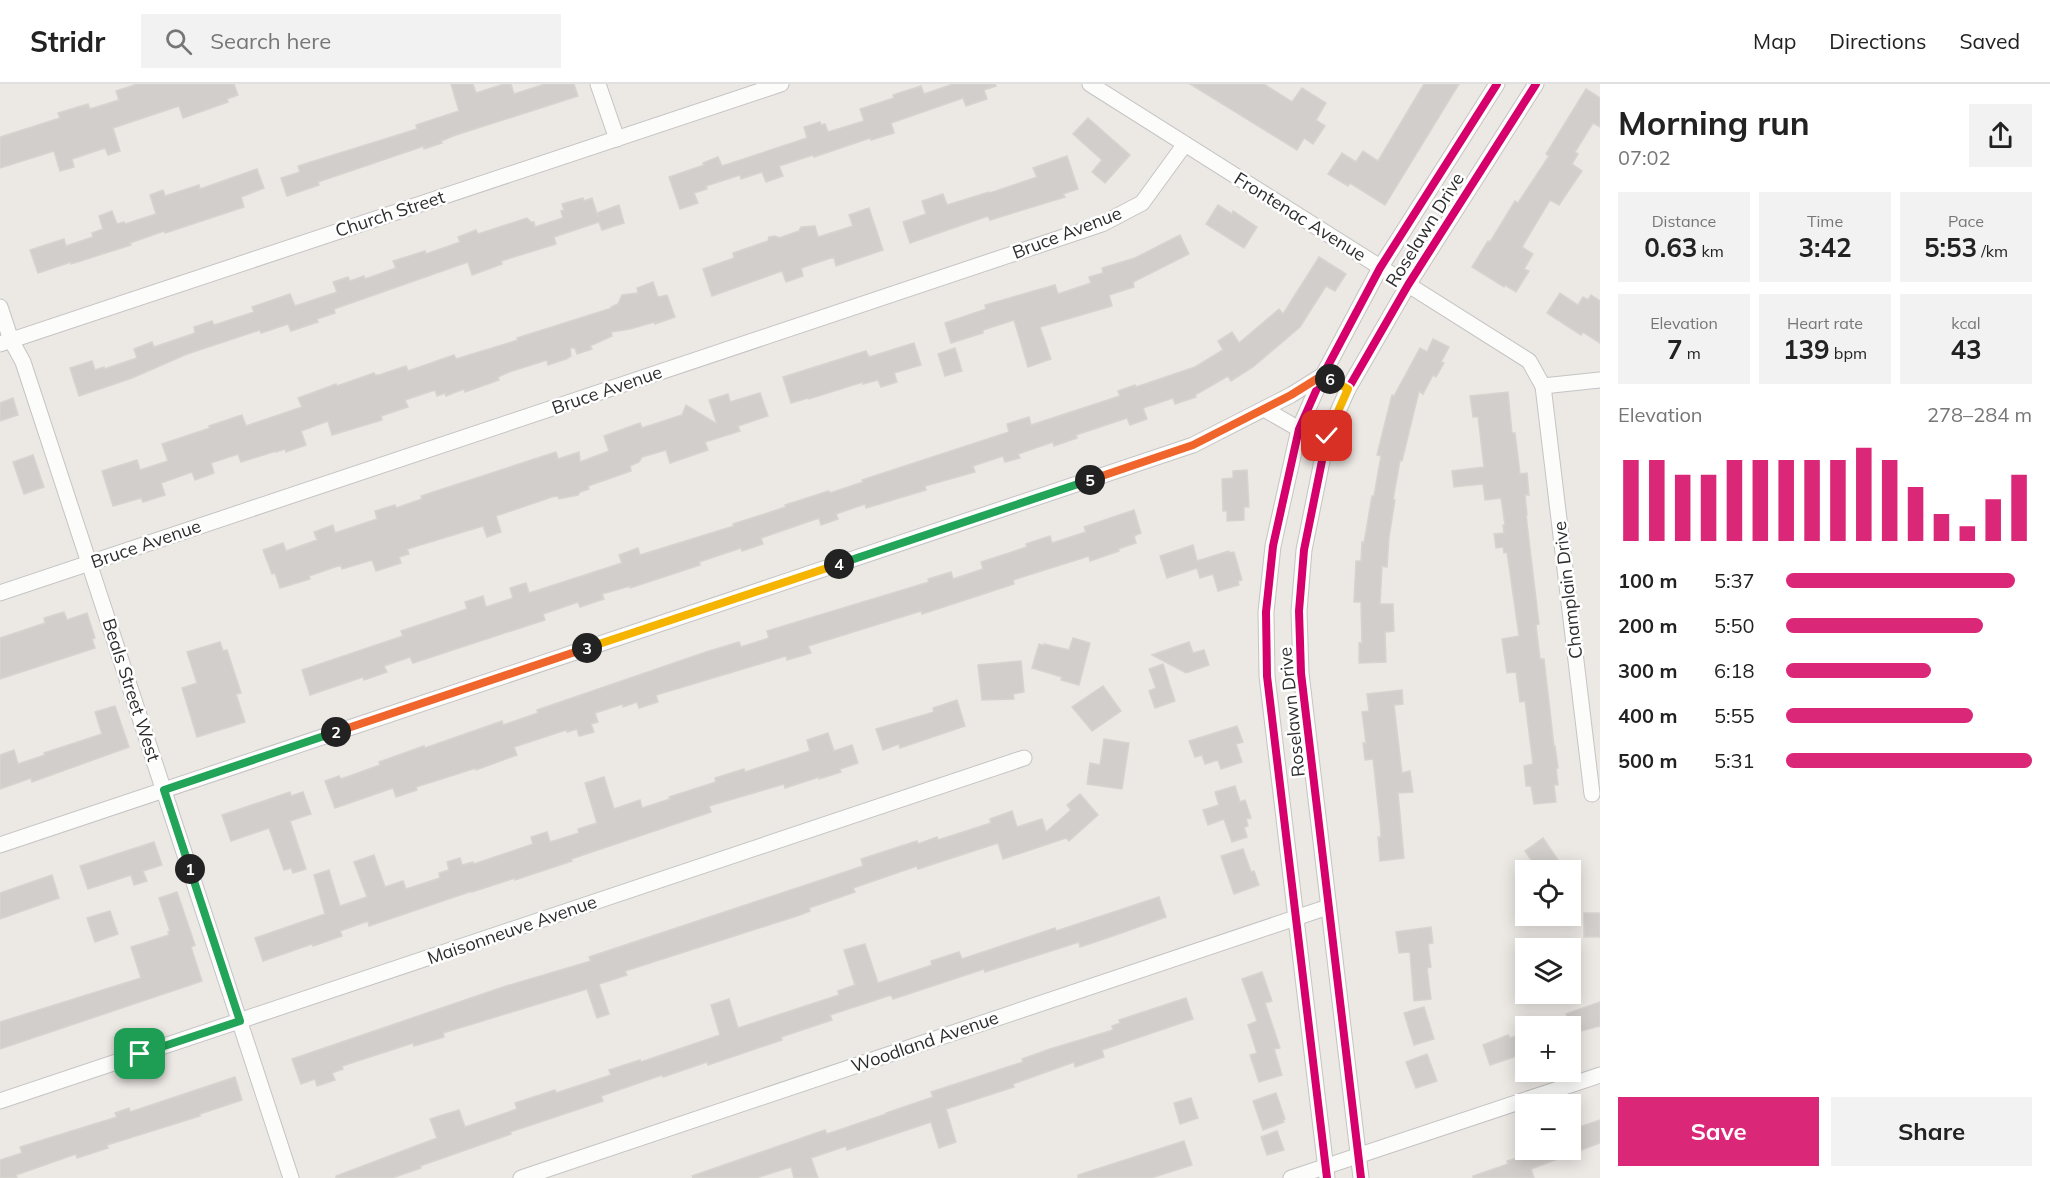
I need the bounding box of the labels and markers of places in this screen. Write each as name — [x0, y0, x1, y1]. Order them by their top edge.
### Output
pin: 6 — [1315, 364, 1345, 394]
pin — [1301, 410, 1352, 461]
pin: 5 — [1075, 465, 1105, 495]
pin: 4 — [824, 549, 854, 579]
pin: 3 — [572, 633, 602, 663]
pin: 2 — [321, 717, 351, 747]
pin: 1 — [175, 854, 205, 884]
pin — [114, 1028, 165, 1079]

